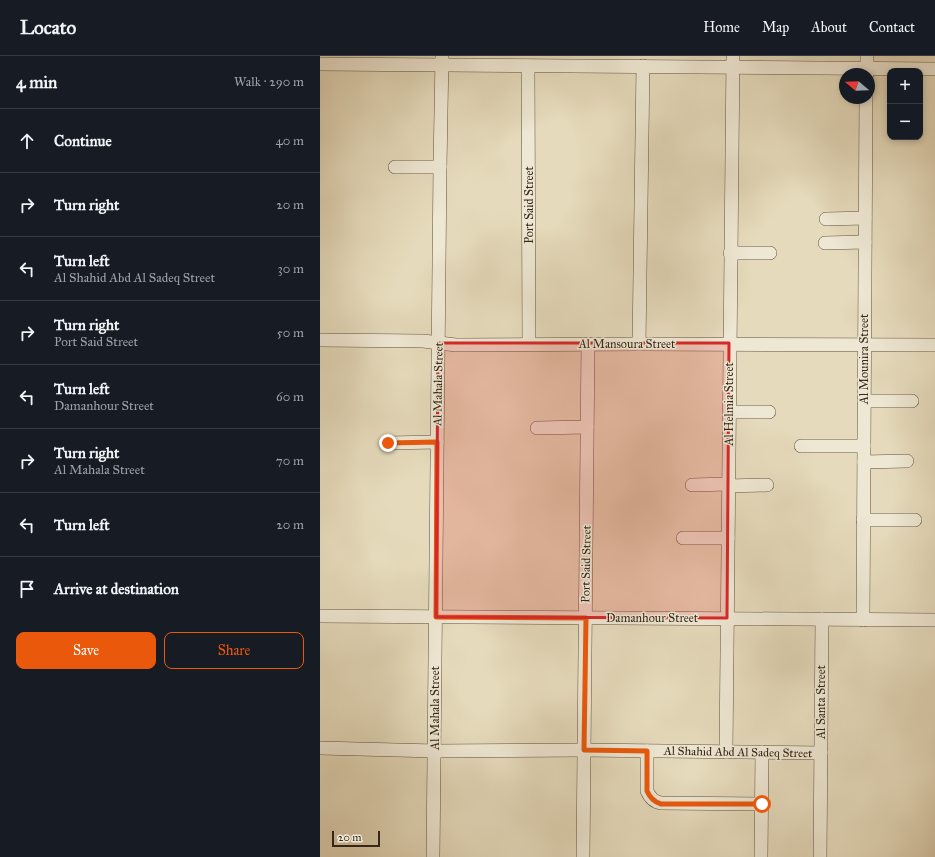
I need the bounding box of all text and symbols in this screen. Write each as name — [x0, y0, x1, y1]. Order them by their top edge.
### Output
text: Locato — [20, 16, 76, 39]
text: Home — [703, 19, 740, 36]
text: Map — [762, 19, 789, 36]
text: About — [811, 19, 847, 36]
text: Contact — [869, 19, 915, 36]
north arrow — [839, 68, 875, 104]
map controls — [887, 68, 923, 140]
button: + — [887, 68, 923, 104]
text: 4 min — [16, 72, 57, 93]
text: Walk · 290 m — [234, 74, 304, 90]
button: − — [887, 104, 923, 140]
icon: ahead — [16, 130, 38, 152]
text: Continue — [54, 132, 112, 150]
text: 40 m — [275, 133, 304, 149]
street label: Port Said Street — [522, 165, 536, 244]
icon: right — [16, 194, 38, 216]
text: Turn right — [54, 196, 119, 214]
text: 20 m — [276, 197, 304, 213]
text: Turn left — [54, 252, 110, 270]
icon: left — [16, 258, 38, 280]
text: 30 m — [278, 261, 304, 277]
text: Al Shahid Abd Al Sadeq Street — [54, 270, 215, 286]
street label: Al Mounira Street — [857, 313, 871, 405]
text: Turn right — [54, 316, 119, 334]
icon: right — [16, 322, 38, 344]
text: 50 m — [277, 325, 304, 341]
text: Port Said Street — [54, 334, 138, 350]
street label: Al Mansoura Street — [578, 337, 676, 351]
street label: Al Mahala Street — [430, 341, 446, 427]
street label: Al Helmia Street — [722, 362, 736, 447]
text: Turn left — [54, 380, 110, 398]
icon: left — [16, 386, 38, 408]
text: 60 m — [276, 389, 304, 405]
text: Damanhour Street — [54, 398, 154, 414]
route end — [379, 434, 397, 452]
text: Turn right — [54, 444, 119, 462]
icon: right — [16, 450, 38, 472]
text: 70 m — [276, 453, 304, 469]
text: Al Mahala Street — [54, 462, 145, 478]
icon: left — [16, 514, 38, 536]
text: Turn left — [54, 516, 110, 534]
text: 20 m — [276, 517, 304, 533]
street label: Port Said Street — [578, 524, 594, 603]
icon: arrive — [16, 578, 38, 600]
text: Arrive at destination — [54, 580, 179, 598]
street label: Damanhour Street — [606, 611, 699, 625]
button: Save — [16, 632, 156, 669]
button: Share — [164, 632, 304, 669]
street label: Al Santa Street — [814, 664, 828, 740]
street label: Al Mahala Street — [428, 665, 442, 751]
street label: Al Shahid Abd Al Sadeq Street — [663, 744, 813, 761]
route start — [753, 795, 771, 813]
scale bar — [332, 829, 380, 848]
text: 20 m — [338, 831, 361, 844]

